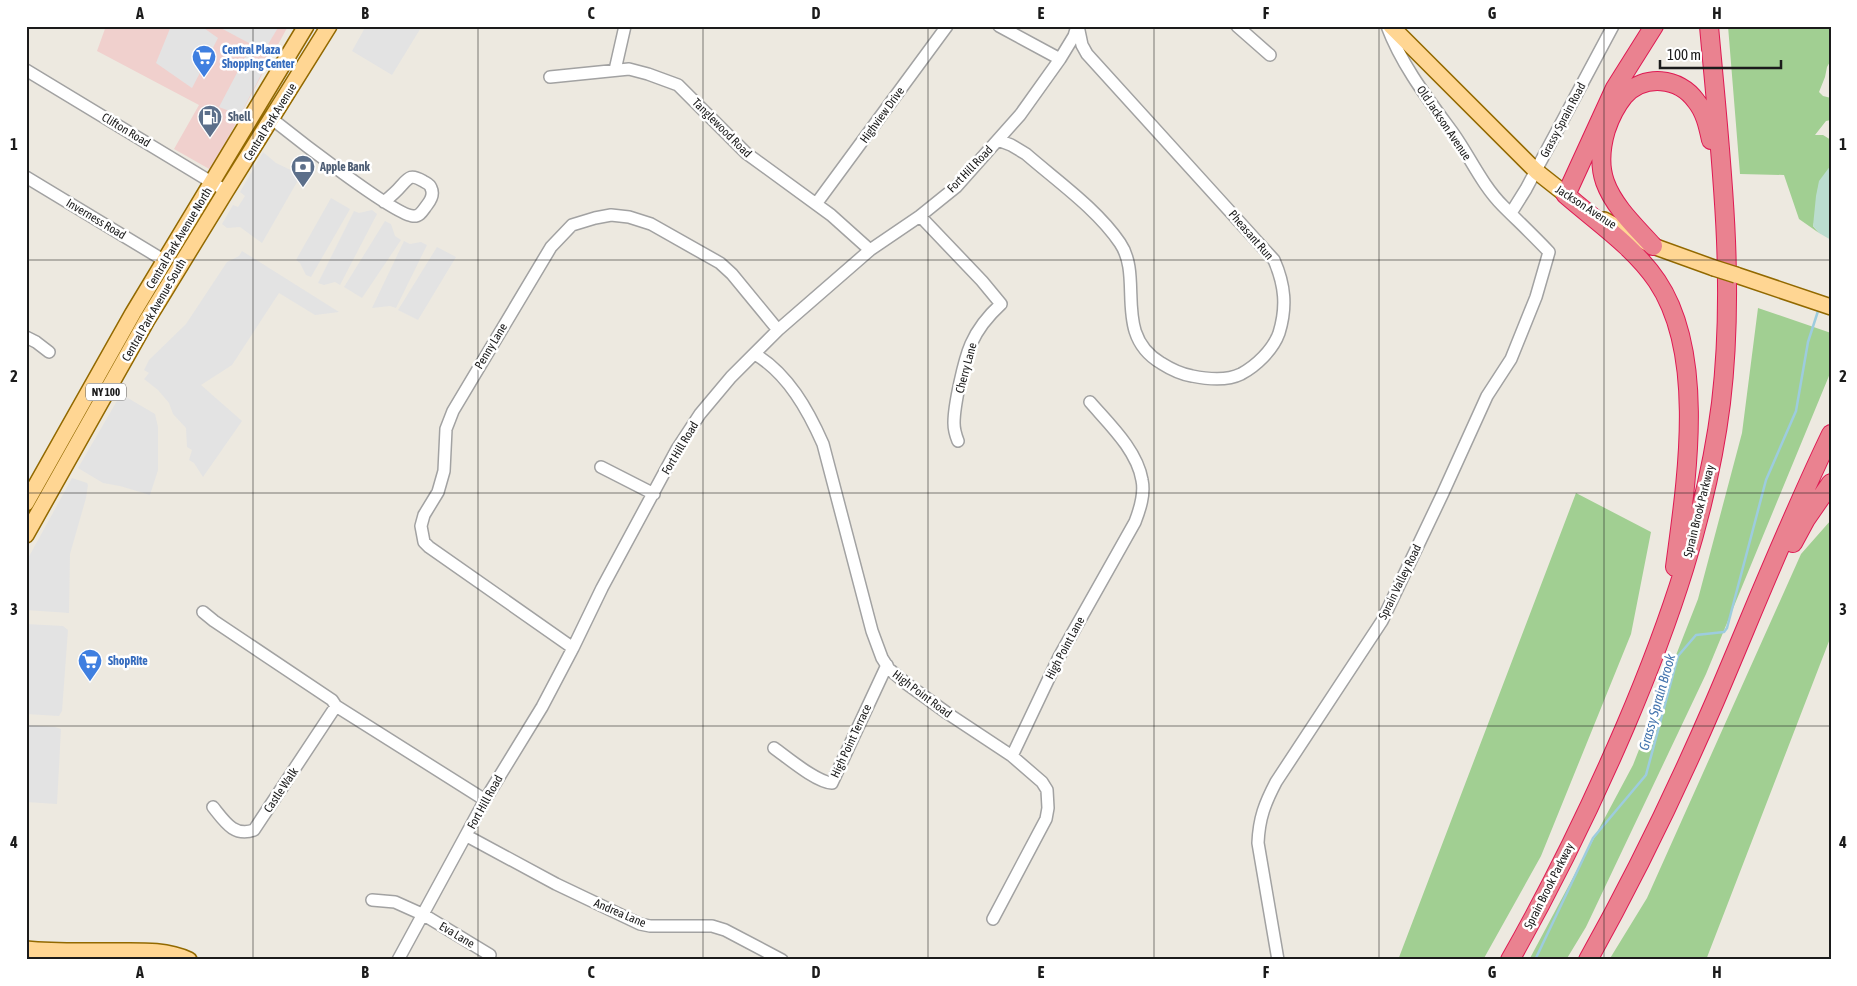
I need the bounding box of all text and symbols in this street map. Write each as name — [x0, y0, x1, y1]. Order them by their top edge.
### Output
text: A — [135, 4, 144, 22]
text: B — [361, 4, 369, 22]
text: C — [587, 4, 595, 22]
text: D — [812, 4, 821, 22]
text: E — [1038, 4, 1045, 22]
text: F — [1263, 4, 1270, 22]
text: G — [1488, 4, 1497, 22]
text: H — [1712, 4, 1722, 22]
scale bar — [1660, 38, 1781, 70]
place label: Central Plaza Shopping Center — [222, 43, 295, 71]
supermarket icon: Central Plaza Shopping Center — [191, 44, 217, 78]
text: 100 m — [1667, 46, 1701, 63]
street label: Grassy Sprain Road — [1537, 80, 1589, 160]
street label: Central Park Avenue — [241, 81, 299, 163]
street label: Old Jackson Avenue — [1414, 83, 1474, 163]
street label: Highview Drive — [857, 84, 907, 146]
street label: Tanglewood Road — [689, 95, 755, 161]
fuel station icon: Shell — [197, 104, 223, 138]
street label: Clifton Road — [99, 110, 153, 150]
place label: Shell — [228, 110, 251, 124]
text: 1 — [10, 135, 18, 153]
text: 1 — [1839, 135, 1847, 153]
street label: Fort Hill Road — [944, 143, 996, 195]
bank icon: Apple Bank — [290, 154, 316, 188]
place label: Apple Bank — [319, 160, 370, 174]
street label: Jackson Avenue — [1553, 182, 1619, 232]
street label: Central Park Avenue North — [143, 185, 215, 291]
street label: Inverness Road — [64, 196, 128, 242]
street label: Pheasant Run — [1226, 207, 1276, 263]
street label: Central Park Avenue South — [119, 256, 189, 364]
street label: Penny Lane — [472, 321, 510, 371]
street label: Cherry Lane — [953, 341, 979, 395]
text: 2 — [10, 367, 18, 385]
text: 2 — [1839, 367, 1847, 385]
road number: NY 100 — [86, 384, 126, 401]
street label: Fort Hill Road — [659, 419, 701, 477]
street label: Sprain Brook Parkway — [1681, 463, 1717, 559]
street label: Sprain Valley Road — [1376, 542, 1424, 622]
text: 3 — [10, 600, 18, 618]
text: 3 — [1839, 600, 1847, 618]
street label: High Point Lane — [1043, 614, 1087, 682]
supermarket icon: ShopRite — [77, 648, 103, 682]
water label: Grassy Sprain Brook — [1636, 651, 1679, 752]
place label: ShopRite — [108, 654, 148, 668]
street label: High Point Road — [890, 667, 954, 721]
street label: High Point Terrace — [828, 702, 874, 780]
street label: Castle Walk — [261, 764, 302, 815]
street label: Fort Hill Road — [464, 773, 506, 831]
text: 4 — [9, 833, 18, 851]
text: 4 — [1838, 833, 1847, 851]
street label: Sprain Brook Parkway — [1521, 841, 1577, 931]
street label: Andrea Lane — [592, 896, 648, 930]
street label: Eva Lane — [437, 919, 477, 951]
text: A — [135, 963, 144, 981]
text: B — [361, 963, 369, 981]
text: C — [587, 963, 595, 981]
text: D — [812, 963, 821, 981]
text: E — [1038, 963, 1045, 981]
text: F — [1263, 963, 1270, 981]
text: G — [1488, 963, 1497, 981]
text: H — [1712, 963, 1722, 981]

